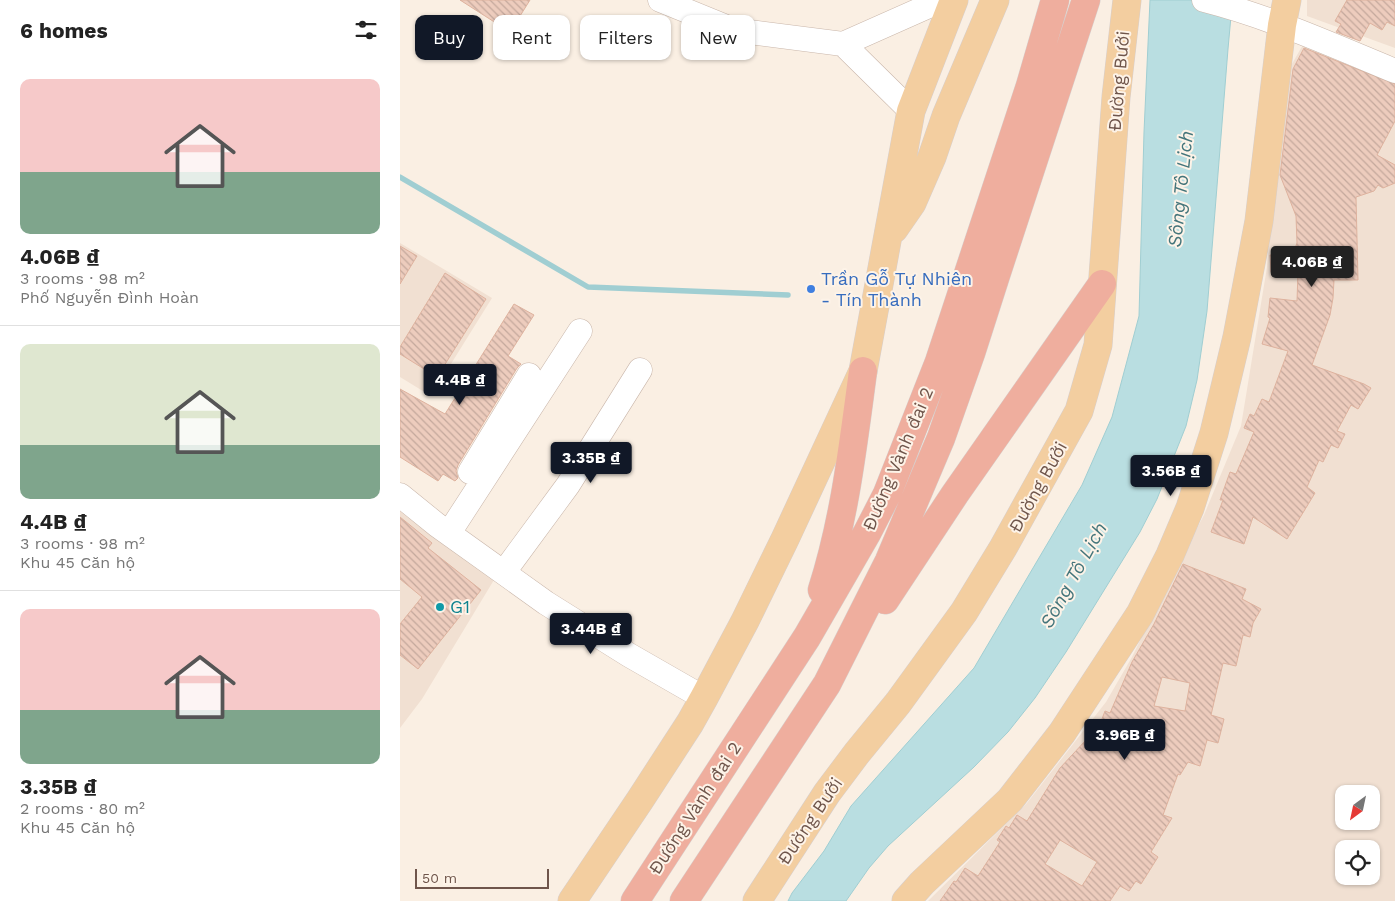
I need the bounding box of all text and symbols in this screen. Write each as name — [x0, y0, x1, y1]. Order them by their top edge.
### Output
chip: Buy — [415, 15, 483, 60]
chip: Rent — [493, 15, 570, 60]
chip: Filters — [580, 15, 671, 60]
chip: New — [681, 15, 755, 60]
icon: filters — [352, 16, 380, 44]
text: 6 homes — [20, 18, 108, 43]
street label: Đường Bưởi — [1104, 30, 1133, 132]
icon: home — [155, 111, 245, 201]
water label: Sông Tô Lịch — [1163, 130, 1198, 249]
text: 4.06B ₫ — [20, 244, 99, 269]
pin: 4.06B ₫ — [1266, 246, 1358, 288]
text: 4.06B ₫ — [1282, 252, 1342, 271]
place label: Trần Gỗ Tự Nhiên - Tín Thành — [821, 268, 972, 310]
text: 3 rooms · 98 m² — [20, 269, 145, 288]
marker: Trần Gỗ Tự Nhiên - Tín Thành — [805, 283, 817, 295]
text: Phố Nguyễn Đình Hoàn — [20, 288, 199, 307]
pin: 4.4B ₫ — [419, 364, 501, 406]
text: 4.4B ₫ — [435, 370, 485, 389]
icon: home — [155, 377, 245, 467]
street label: Đường Vành đai 2 — [858, 384, 937, 534]
street label: Đường Bưởi — [1004, 438, 1071, 536]
pin: 3.35B ₫ — [545, 442, 637, 484]
text: 3.35B ₫ — [562, 448, 620, 467]
pin: 3.56B ₫ — [1125, 454, 1217, 497]
text: 3.56B ₫ — [1142, 461, 1200, 480]
text: 4.4B ₫ — [20, 509, 87, 534]
water label: Sông Tô Lịch — [1035, 518, 1112, 632]
text: 3 rooms · 98 m² — [20, 534, 145, 553]
text: Khu 45 Căn hộ — [20, 553, 135, 572]
place label: G1 — [450, 596, 470, 617]
marker: G1 — [434, 601, 446, 613]
pin: 3.44B ₫ — [545, 612, 637, 655]
text: 3.44B ₫ — [561, 619, 621, 638]
icon: home — [155, 642, 245, 732]
pin: 3.96B ₫ — [1079, 718, 1171, 761]
text: 3.96B ₫ — [1095, 725, 1155, 744]
street label: Đường Vành đai 2 — [644, 738, 745, 878]
street label: Đường Bưởi — [773, 773, 846, 868]
text: 3.35B ₫ — [20, 774, 97, 799]
north arrow — [1335, 785, 1380, 830]
map controls — [1335, 785, 1380, 885]
text: 2 rooms · 80 m² — [20, 799, 145, 818]
text: Khu 45 Căn hộ — [20, 818, 135, 837]
button: locate — [1335, 840, 1380, 885]
scale bar — [415, 866, 549, 889]
text: 50 m — [422, 870, 457, 886]

